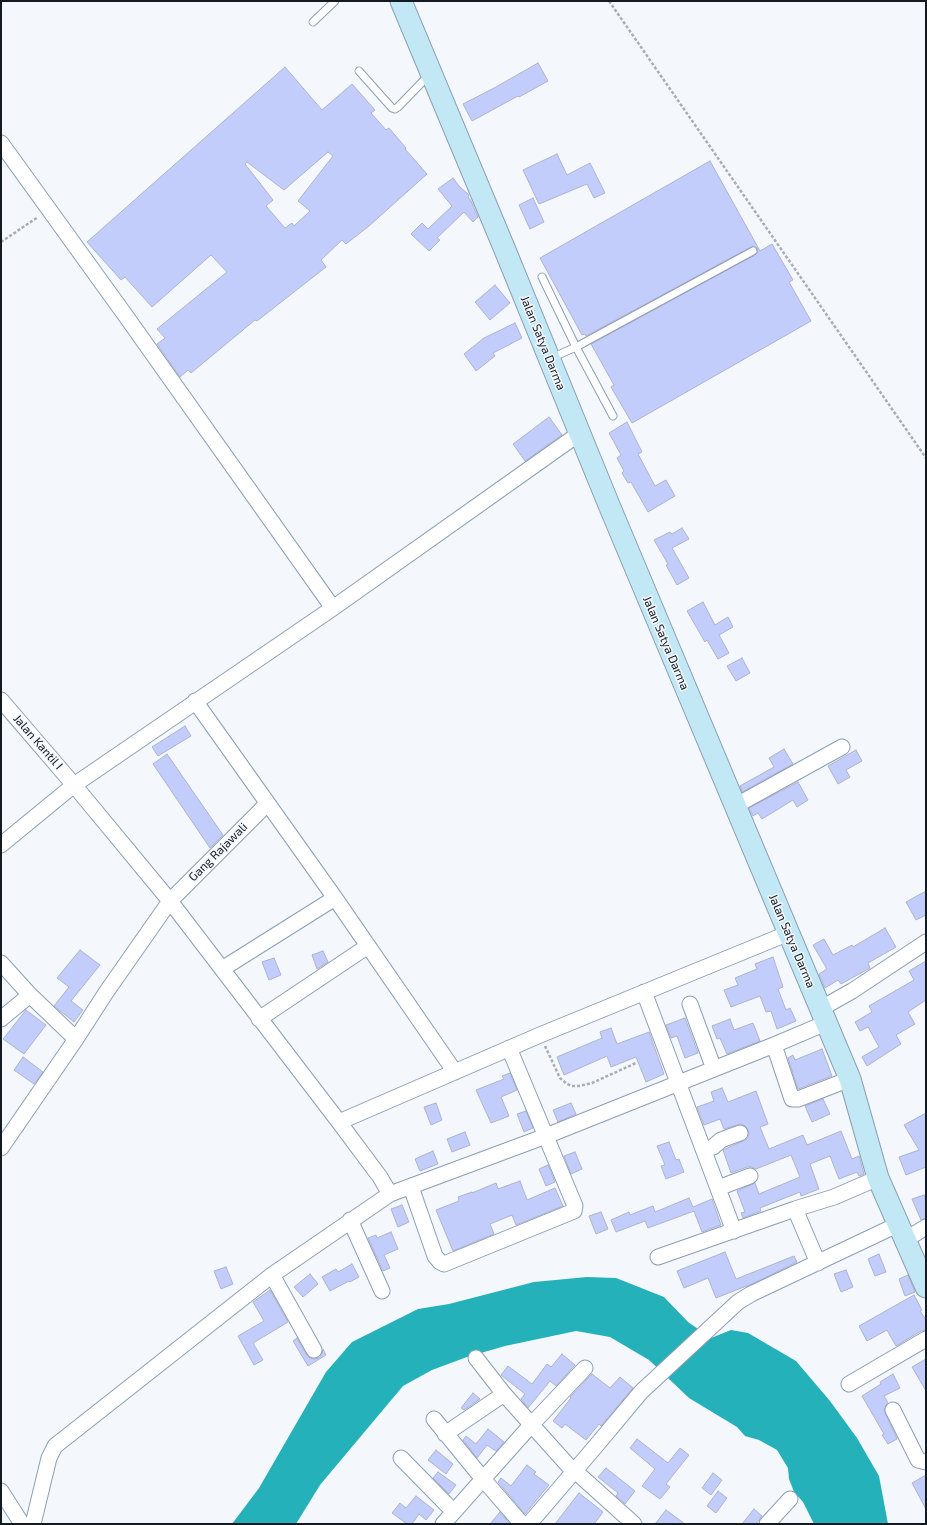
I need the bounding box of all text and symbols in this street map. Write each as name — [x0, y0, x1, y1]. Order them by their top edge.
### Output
street label: Jalan Satya Darma — [518, 294, 568, 392]
street label: Jalan Satya Darma — [640, 594, 692, 692]
street label: Jalan Kantil I — [10, 712, 66, 772]
street label: Gang Rajawali — [186, 820, 250, 884]
street label: Jalan Satya Darma — [766, 892, 818, 990]

